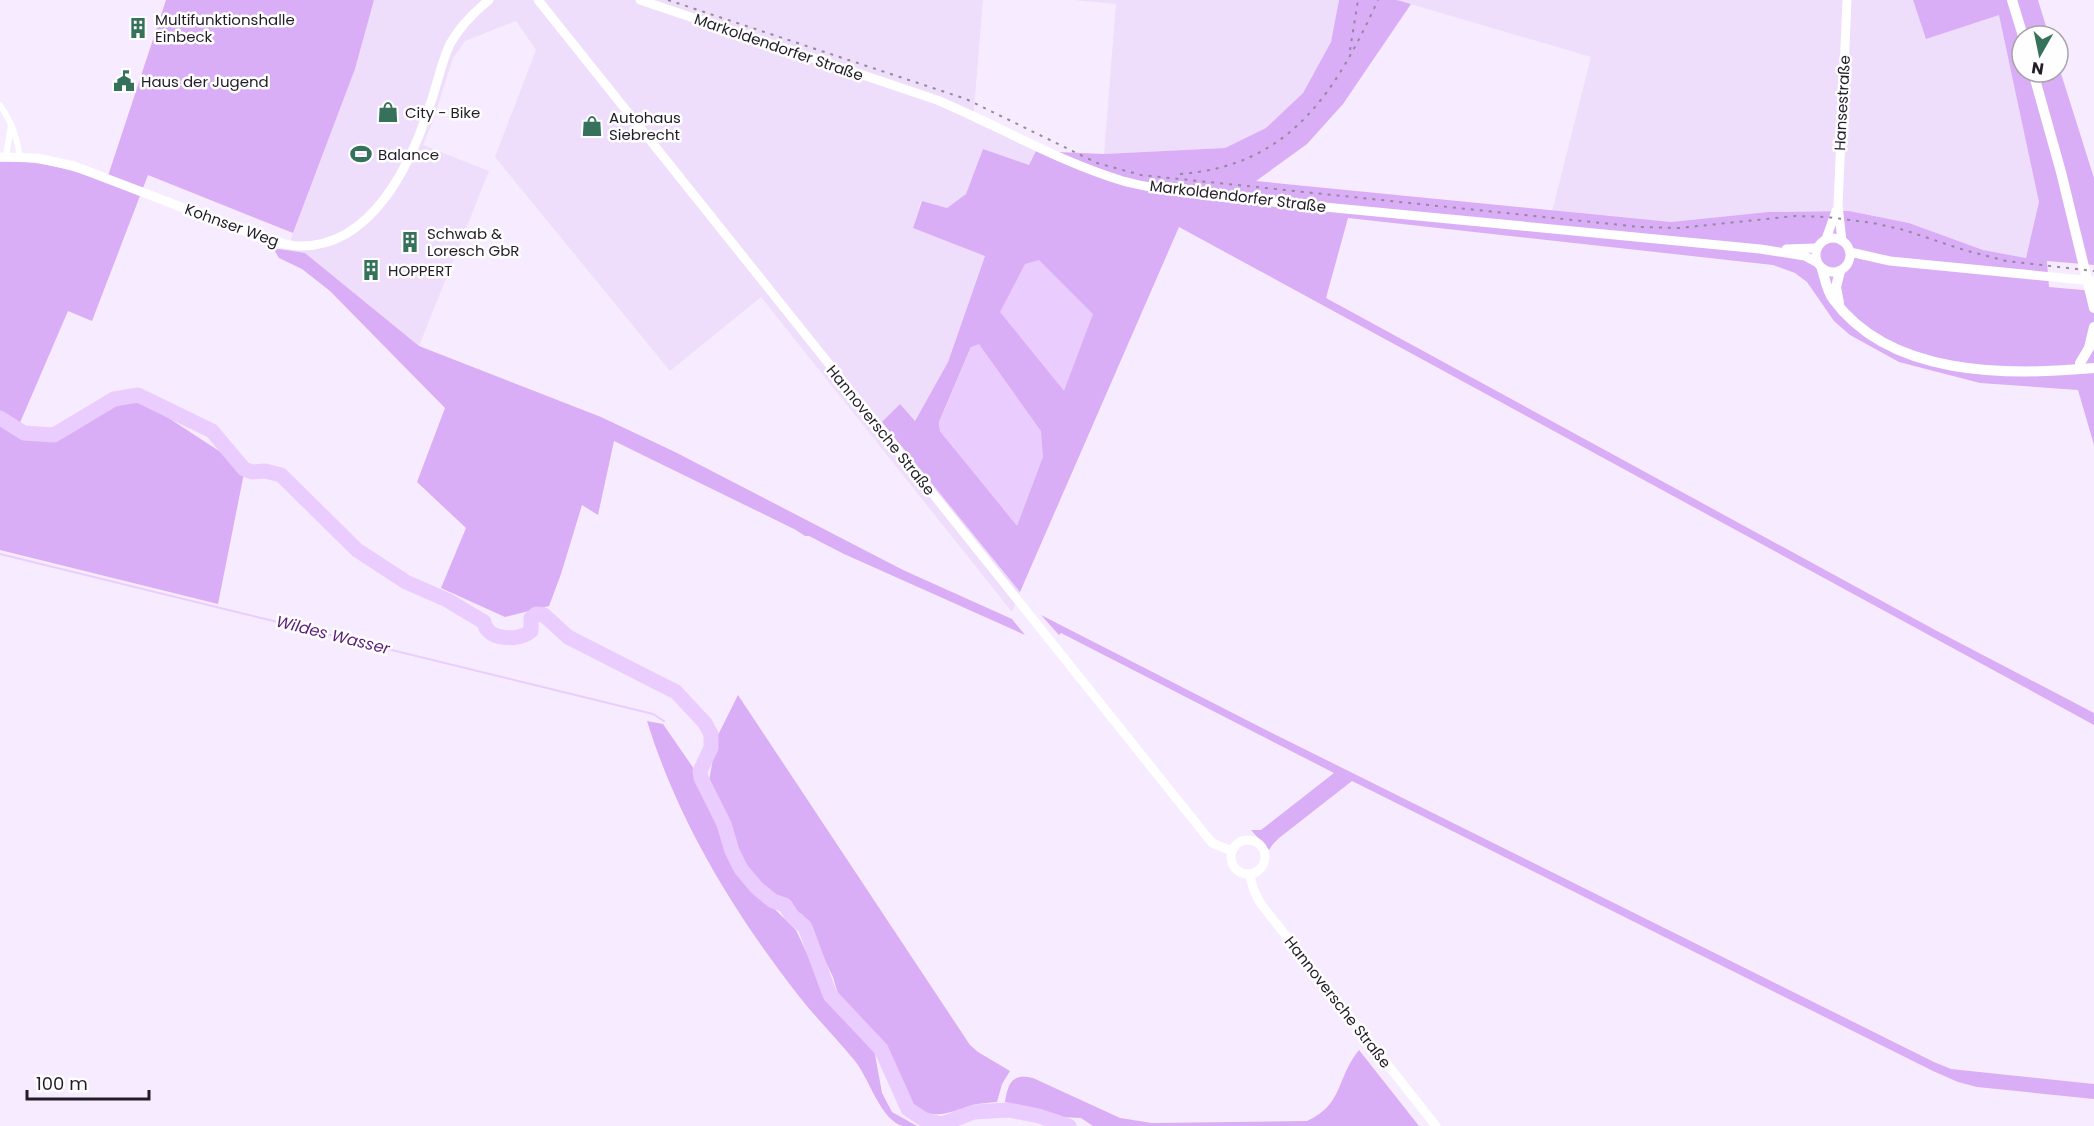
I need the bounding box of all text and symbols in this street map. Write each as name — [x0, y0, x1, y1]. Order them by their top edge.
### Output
street label: Markoldendorfer Straße — [692, 8, 866, 86]
place label: Multifunktionshalle Einbeck — [155, 9, 295, 47]
building icon: Multifunktionshalle Einbeck — [126, 16, 150, 40]
north arrow — [2010, 24, 2070, 84]
street label: Hansestraße — [1829, 55, 1855, 151]
text: N — [2030, 56, 2045, 81]
public building icon: Haus der Jugend — [112, 69, 136, 93]
place label: Haus der Jugend — [141, 71, 269, 92]
shop icon: City - Bike — [376, 100, 400, 124]
place label: City - Bike — [405, 102, 480, 123]
place label: Autohaus Siebrecht — [609, 107, 681, 145]
shop icon: Autohaus Siebrecht — [580, 114, 604, 138]
sports icon: Balance — [349, 142, 373, 166]
place label: Balance — [378, 144, 439, 165]
street label: Markoldendorfer Straße — [1149, 175, 1327, 217]
street label: Kohnser Weg — [182, 198, 282, 252]
place label: Schwab & Loresch GbR — [427, 223, 519, 261]
building icon: Schwab & Loresch GbR — [398, 230, 422, 254]
building icon: HOPPERT — [359, 258, 383, 282]
place label: HOPPERT — [388, 260, 452, 281]
street label: Hannoversche Straße — [822, 360, 940, 500]
water label: Wildes Wasser — [274, 610, 393, 660]
street label: Hannoversche Straße — [1280, 932, 1396, 1072]
scale bar — [27, 1063, 148, 1101]
text: 100 m — [36, 1071, 88, 1096]

